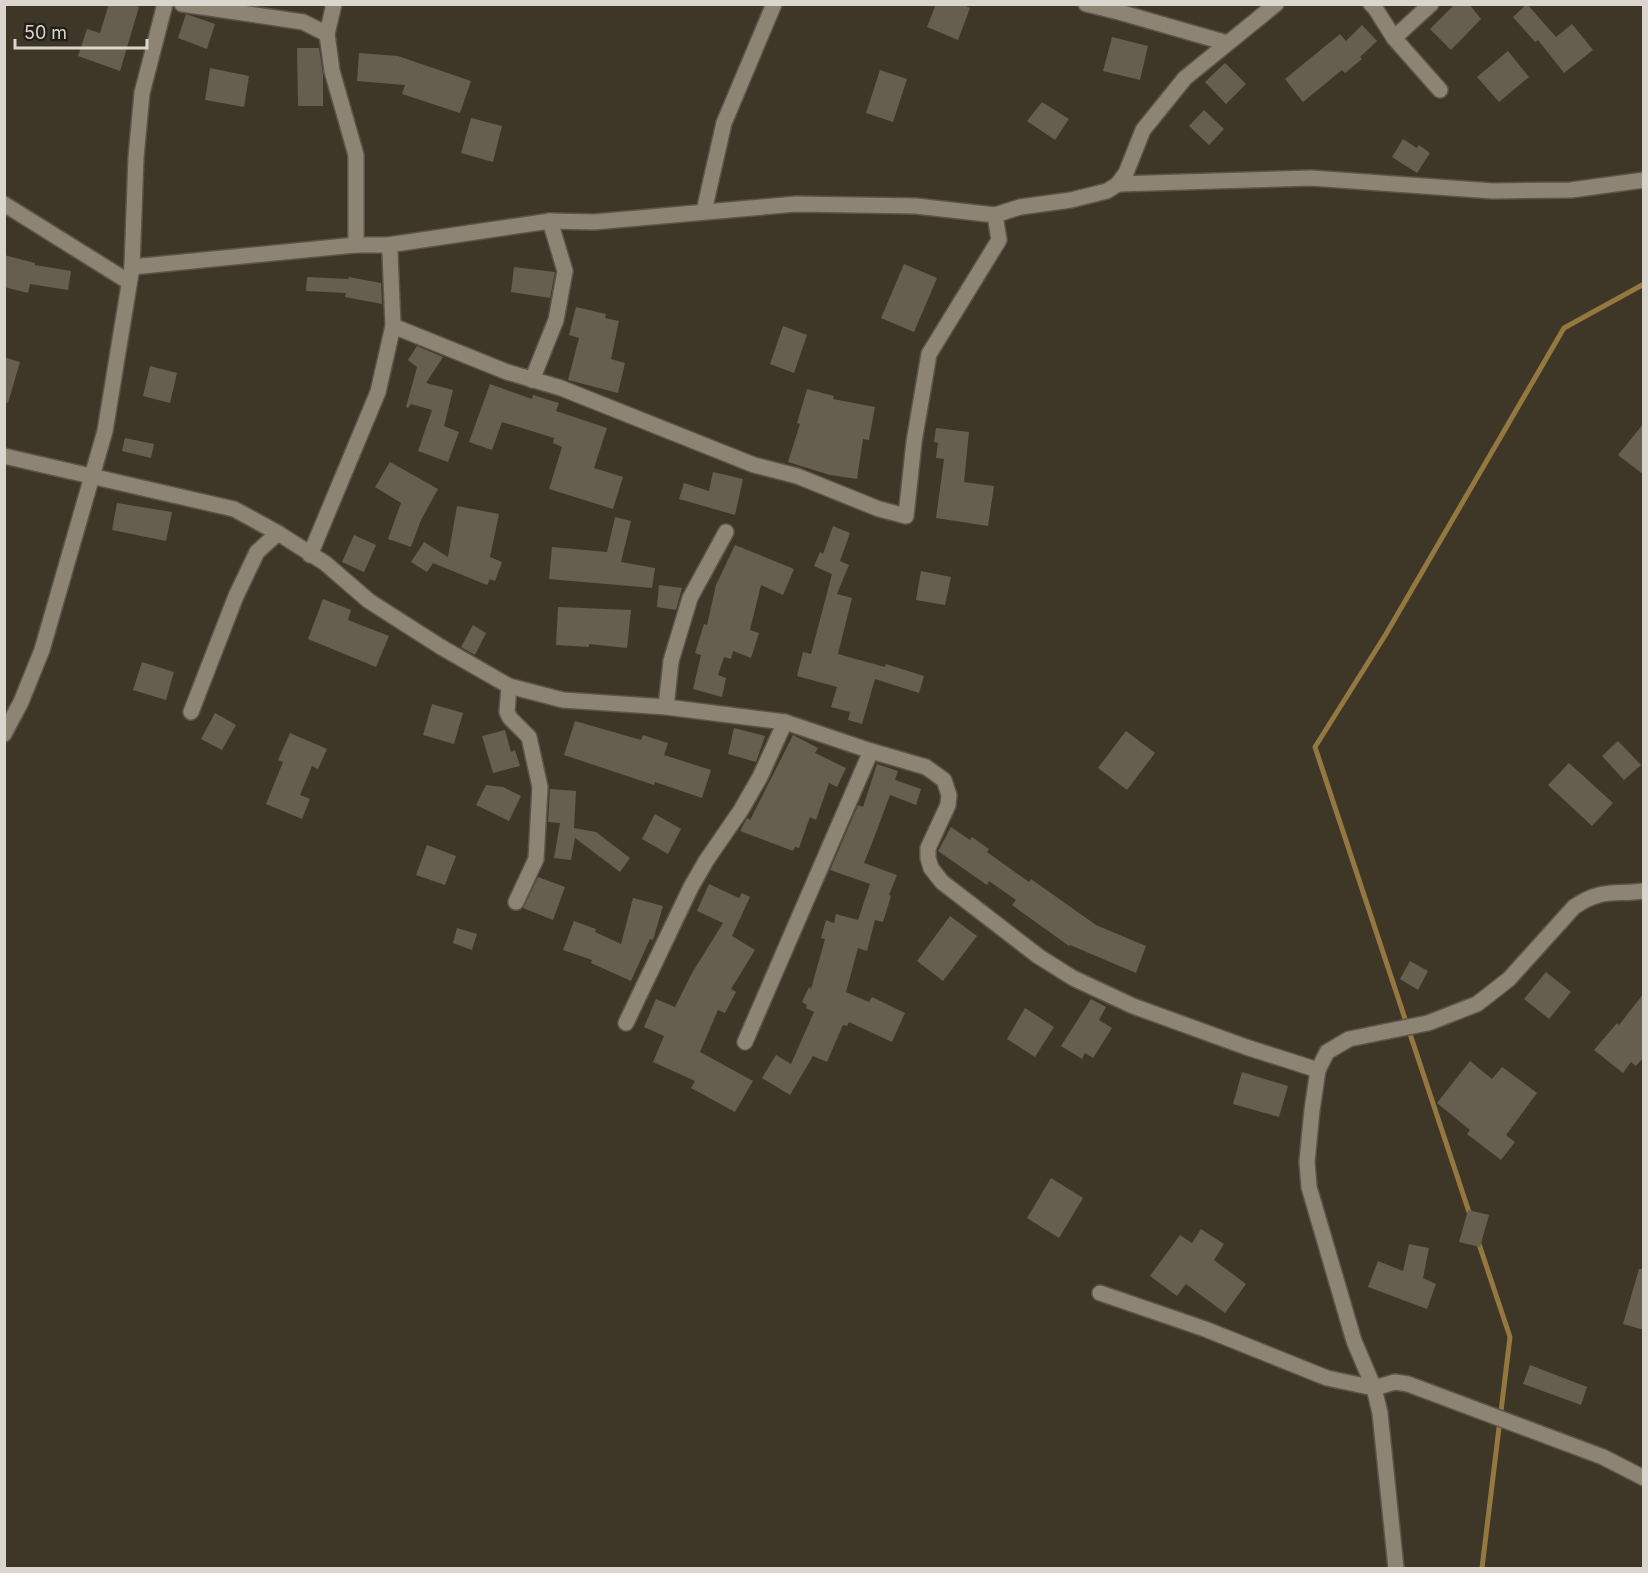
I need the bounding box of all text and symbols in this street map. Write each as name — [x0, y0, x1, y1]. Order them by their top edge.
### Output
scale bar — [15, 12, 147, 50]
text: 50 m — [24, 22, 67, 43]

